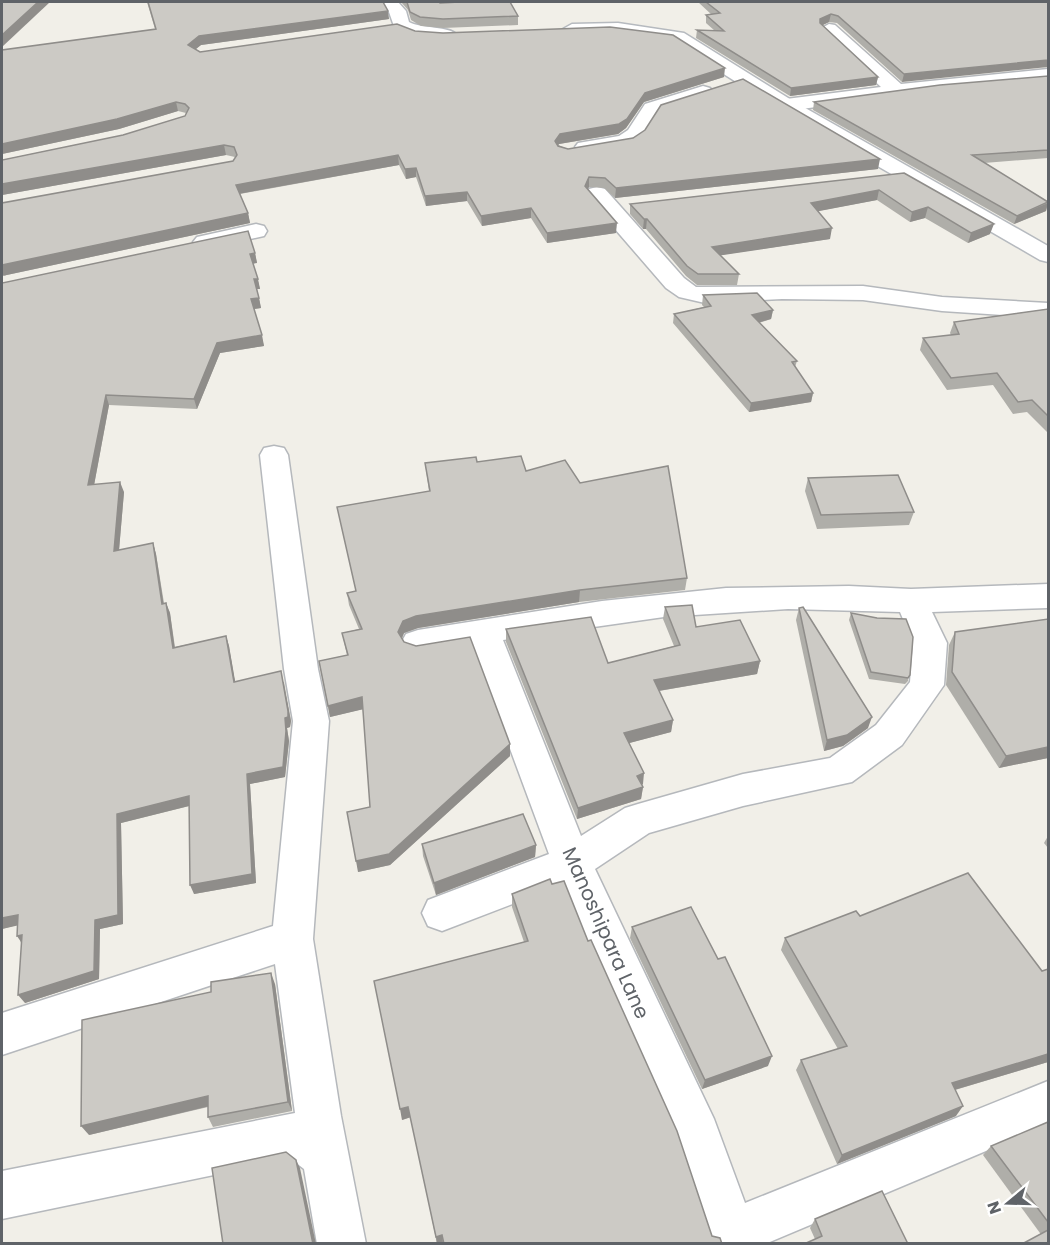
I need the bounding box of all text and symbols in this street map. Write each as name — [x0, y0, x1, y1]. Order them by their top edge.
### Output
street label: Manoshipara Lane — [556, 843, 656, 1023]
north arrow — [978, 1173, 1038, 1233]
text: N — [981, 1198, 1007, 1217]

